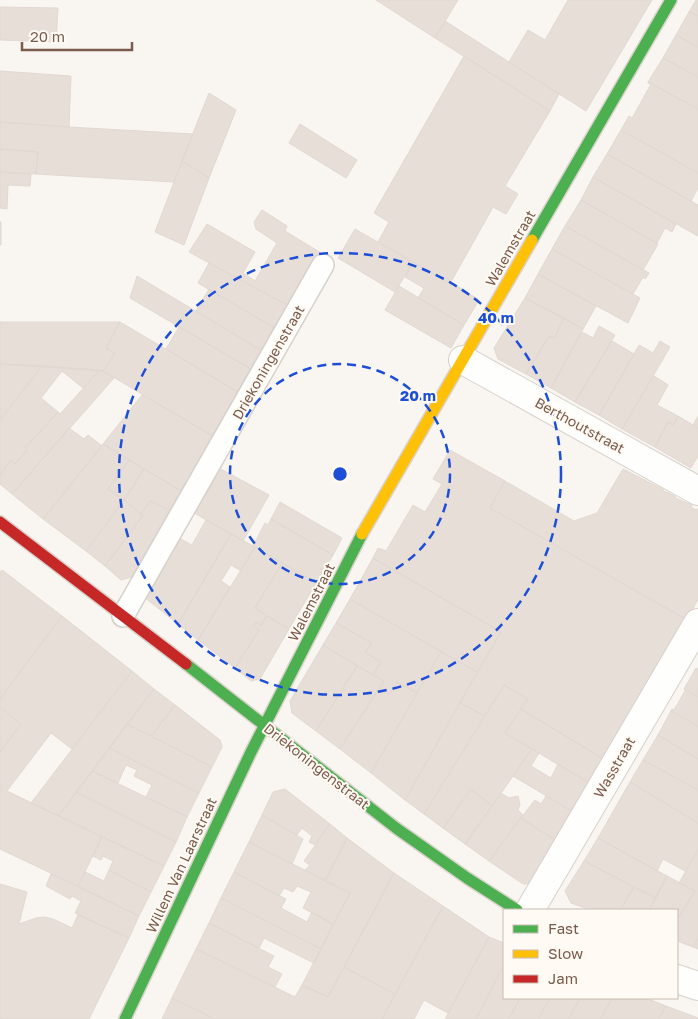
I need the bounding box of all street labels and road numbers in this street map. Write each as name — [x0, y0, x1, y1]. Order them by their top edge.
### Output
street label: Walemstraat — [481, 207, 539, 289]
street label: Driekoningenstraat — [228, 302, 308, 422]
street label: Berthoutstraat — [532, 393, 628, 457]
street label: Walemstraat — [284, 560, 338, 644]
street label: Driekoningenstraat — [261, 720, 373, 812]
street label: Wasstraat — [590, 733, 638, 801]
street label: Willem Van Laarstraat — [142, 795, 220, 935]

